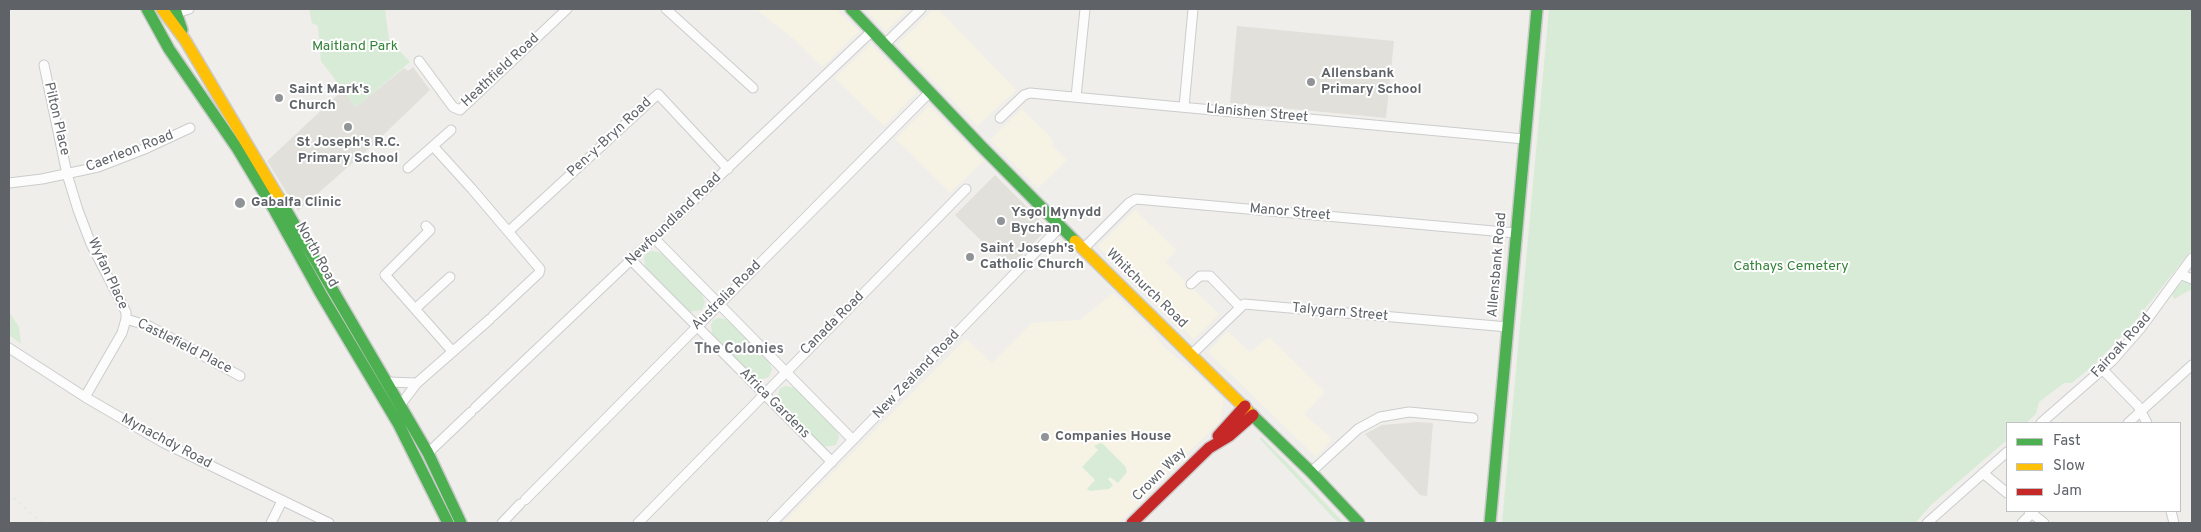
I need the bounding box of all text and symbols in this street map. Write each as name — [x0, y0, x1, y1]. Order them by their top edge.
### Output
street label: Heathfield Road — [459, 31, 543, 111]
park label: Maitland Park — [312, 39, 398, 55]
place label: Allensbank Primary School — [1321, 66, 1422, 98]
marker: Allensbank Primary School — [1305, 76, 1317, 88]
street label: Pilton Place — [39, 81, 73, 157]
place label: Saint Mark's Church — [289, 82, 370, 114]
marker: Saint Mark's Church — [273, 92, 285, 104]
street label: Pen-y-Bryn Road — [565, 95, 655, 181]
street label: Llanishen Street — [1205, 101, 1309, 127]
marker: St Joseph's R.C. Primary School — [342, 121, 354, 133]
street label: Caerleon Road — [84, 128, 176, 176]
place label: St Joseph's R.C. Primary School — [296, 135, 400, 168]
street label: Newfoundland Road — [623, 170, 725, 270]
place label: Gabalfa Clinic — [251, 195, 341, 211]
marker: Gabalfa Clinic — [233, 196, 247, 210]
street label: Manor Street — [1249, 201, 1331, 225]
place label: Ysgol Mynydd Bychan — [1011, 205, 1101, 238]
street label: Allensbank Road — [1485, 212, 1511, 318]
marker: Ysgol Mynydd Bychan — [995, 215, 1007, 227]
street label: North Road — [291, 219, 341, 291]
street label: Wyfan Place — [83, 236, 131, 312]
place label: Saint Joseph's Catholic Church — [980, 241, 1084, 274]
street label: Whitchurch Road — [1102, 246, 1190, 332]
marker: Saint Joseph's Catholic Church — [964, 251, 976, 263]
street label: Australia Road — [689, 258, 765, 334]
park label: Cathays Cemetery — [1733, 259, 1849, 275]
street label: Canada Road — [798, 289, 868, 359]
street label: Talygarn Street — [1291, 300, 1389, 326]
street label: Fairoak Road — [2089, 310, 2155, 382]
street label: Castlefield Place — [134, 316, 234, 378]
street label: New Zealand Road — [870, 327, 964, 423]
district label: The Colonies — [694, 341, 784, 359]
street label: Africa Gardens — [735, 365, 813, 443]
street label: Mynachdy Road — [118, 411, 214, 473]
legend — [2006, 422, 2181, 512]
place label: Companies House — [1055, 429, 1171, 445]
marker: Companies House — [1039, 431, 1051, 443]
text: Fast — [2053, 432, 2081, 451]
street label: Crown Way — [1130, 445, 1190, 505]
text: Slow — [2053, 457, 2085, 476]
text: Jam — [2053, 482, 2082, 501]

